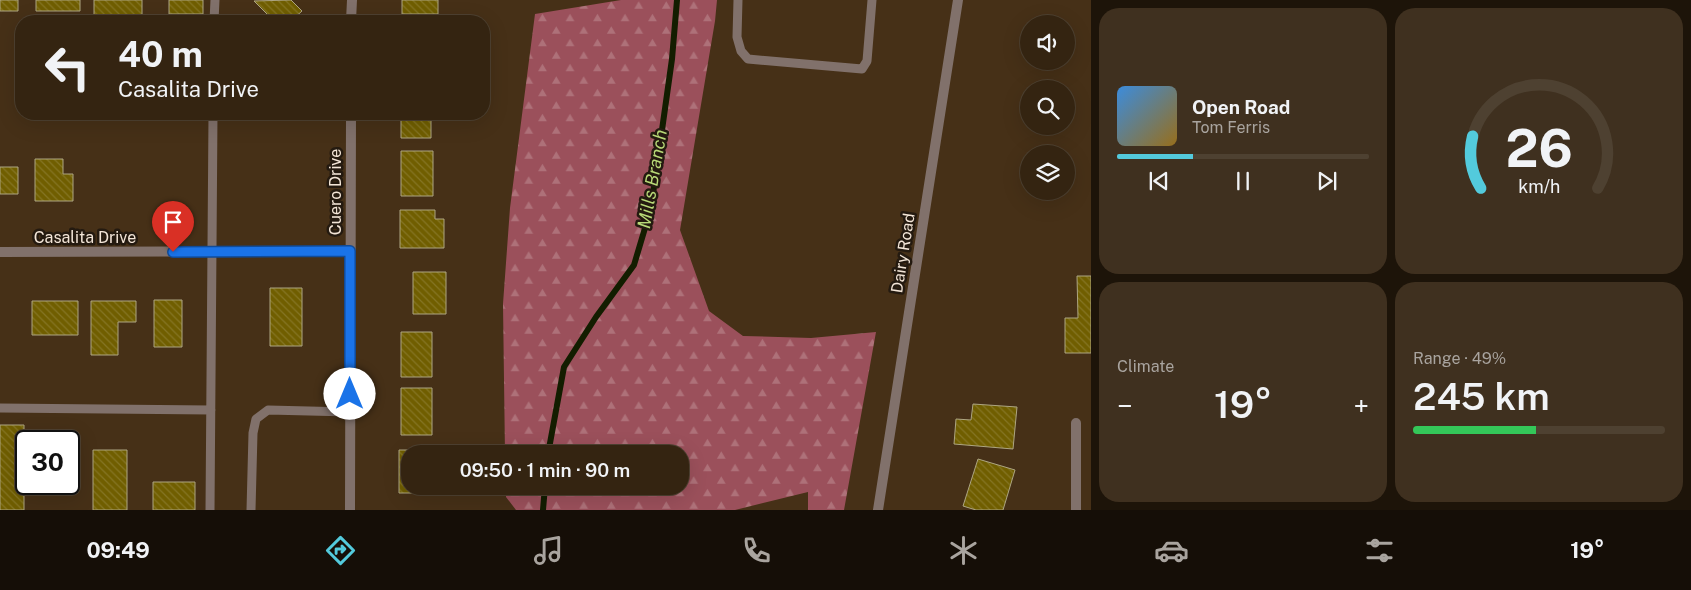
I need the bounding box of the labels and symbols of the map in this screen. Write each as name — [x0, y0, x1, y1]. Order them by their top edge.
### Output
water label: Mills Branch — [633, 128, 671, 230]
street label: Cuero Drive — [326, 149, 345, 235]
pin — [152, 201, 194, 252]
street label: Dairy Road — [887, 212, 919, 294]
street label: Casalita Drive — [34, 228, 136, 247]
position arrow — [323, 367, 375, 419]
speed limit sign: 30 — [15, 430, 80, 495]

